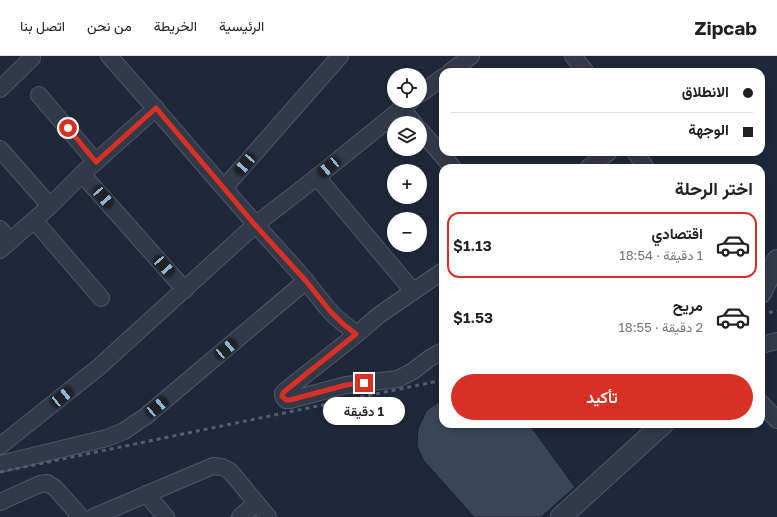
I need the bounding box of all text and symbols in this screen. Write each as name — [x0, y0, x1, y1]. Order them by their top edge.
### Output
text: Zipcab — [695, 16, 757, 39]
text: اتصل بنا — [20, 17, 65, 34]
text: من نحن — [87, 17, 132, 34]
text: الخريطة — [154, 17, 197, 34]
text: الرئيسية — [219, 17, 264, 34]
map controls — [387, 68, 427, 252]
button: locate — [387, 68, 427, 108]
text: الانطلاق — [682, 82, 729, 100]
button: layers — [387, 116, 427, 156]
route start — [59, 119, 77, 137]
text: الوجهة — [688, 120, 729, 138]
car — [233, 151, 257, 177]
car — [316, 155, 342, 179]
button: + — [387, 164, 427, 204]
text: اختر الرحلة — [675, 177, 753, 199]
car — [91, 184, 115, 210]
button: − — [387, 212, 427, 252]
text: اقتصادي — [651, 224, 703, 242]
icon: car — [715, 227, 751, 263]
text: $1.13 — [453, 236, 492, 254]
text: 1 دقيقة · 18:54 — [619, 247, 703, 263]
car — [152, 253, 176, 279]
text: مريح — [673, 296, 703, 314]
icon: car — [715, 299, 751, 335]
text: $1.53 — [453, 308, 493, 326]
text: 2 دقيقة · 18:55 — [618, 319, 703, 335]
car — [213, 337, 239, 361]
route end — [355, 374, 373, 392]
button: تأكيد — [451, 374, 753, 420]
car — [49, 385, 75, 409]
car — [144, 395, 170, 419]
callout: 1 دقيقة — [323, 397, 405, 425]
text: 1 دقيقة — [344, 403, 384, 419]

